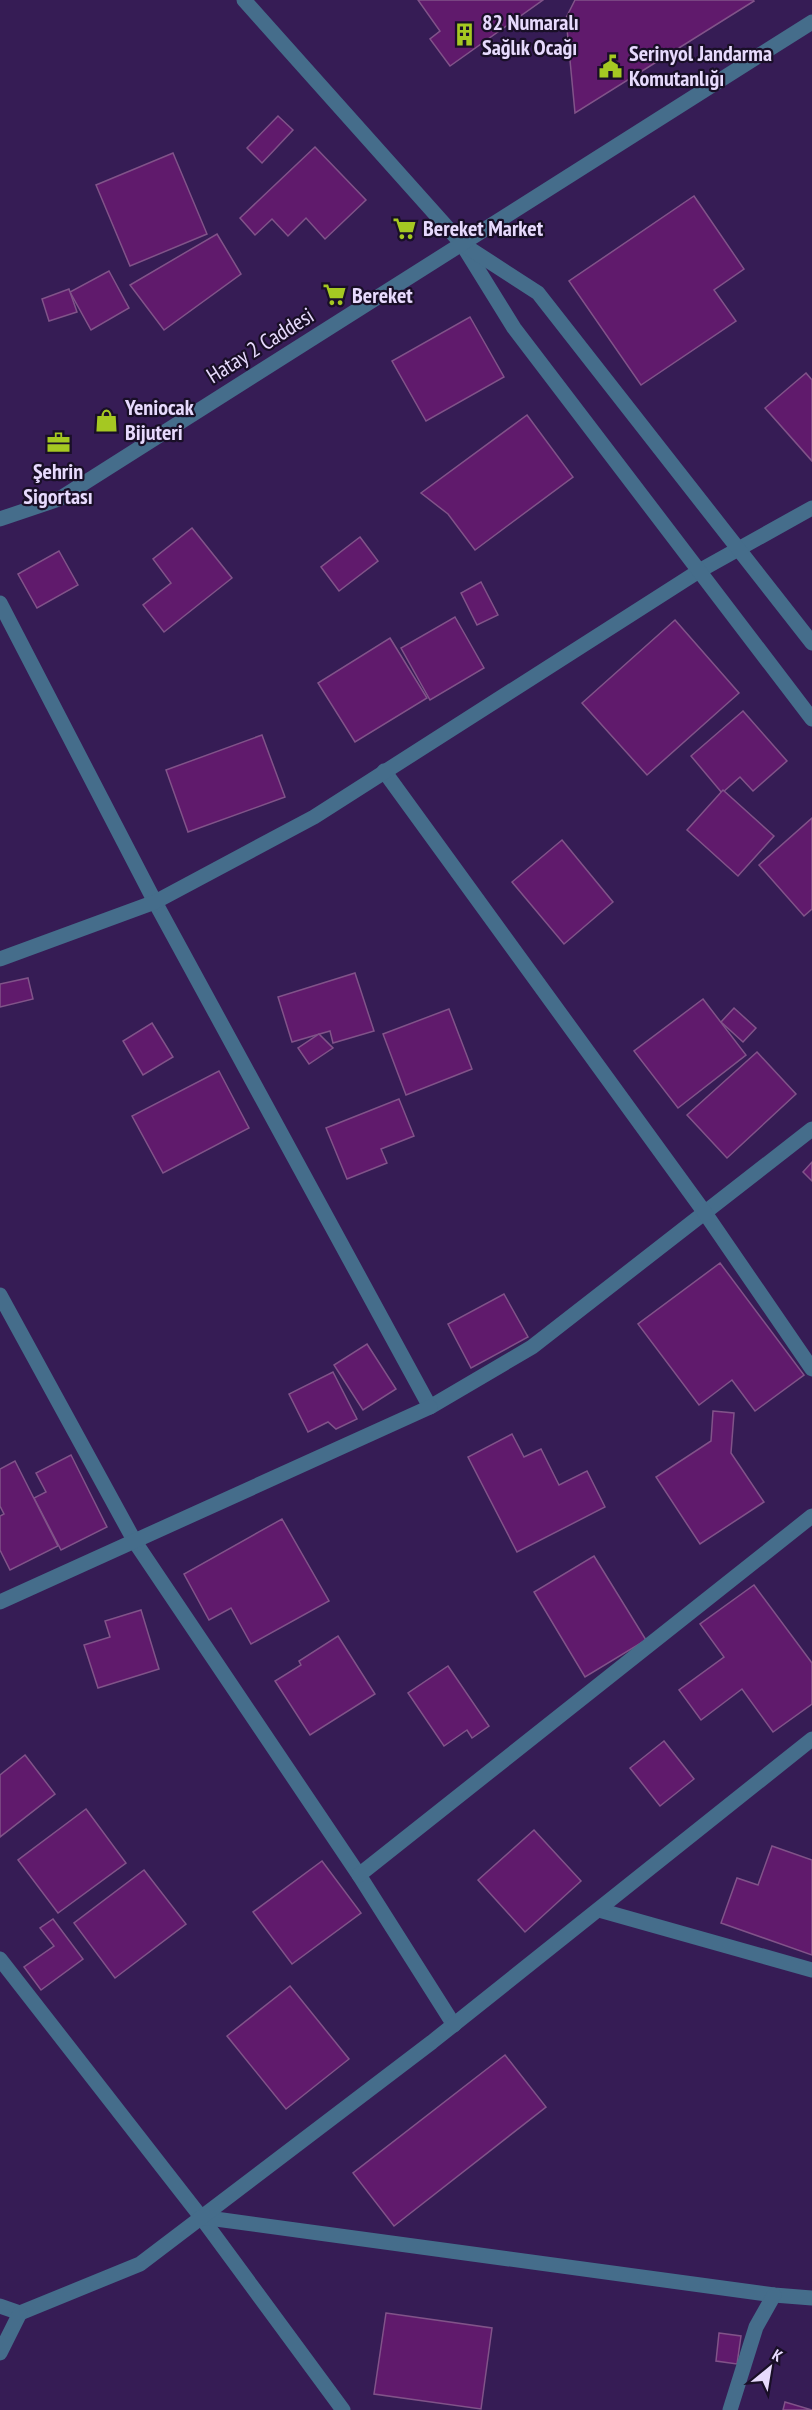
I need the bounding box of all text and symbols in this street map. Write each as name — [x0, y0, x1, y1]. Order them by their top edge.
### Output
place label: 82 Numaralı Sağlık Ocağı — [482, 8, 579, 61]
building icon: 82 Numaralı Sağlık Ocağı — [451, 22, 477, 48]
place label: Serinyol Jandarma Komutanlığı — [629, 39, 772, 92]
public building icon: Serinyol Jandarma Komutanlığı — [598, 53, 624, 79]
place label: Bereket Market — [423, 214, 544, 242]
supermarket icon: Bereket Market — [392, 215, 418, 241]
place label: Bereket — [352, 281, 413, 309]
supermarket icon: Bereket — [321, 282, 347, 308]
street label: Hatay 2 Caddesi — [201, 301, 319, 389]
place label: Yeniocak Bijuteri — [124, 393, 195, 446]
shop icon: Yeniocak Bijuteri — [94, 407, 120, 433]
office icon: Şehrin Sigortası — [45, 429, 71, 455]
place label: Şehrin Sigortası — [23, 457, 93, 510]
north arrow — [740, 2338, 800, 2398]
text: K — [769, 2344, 787, 2366]

